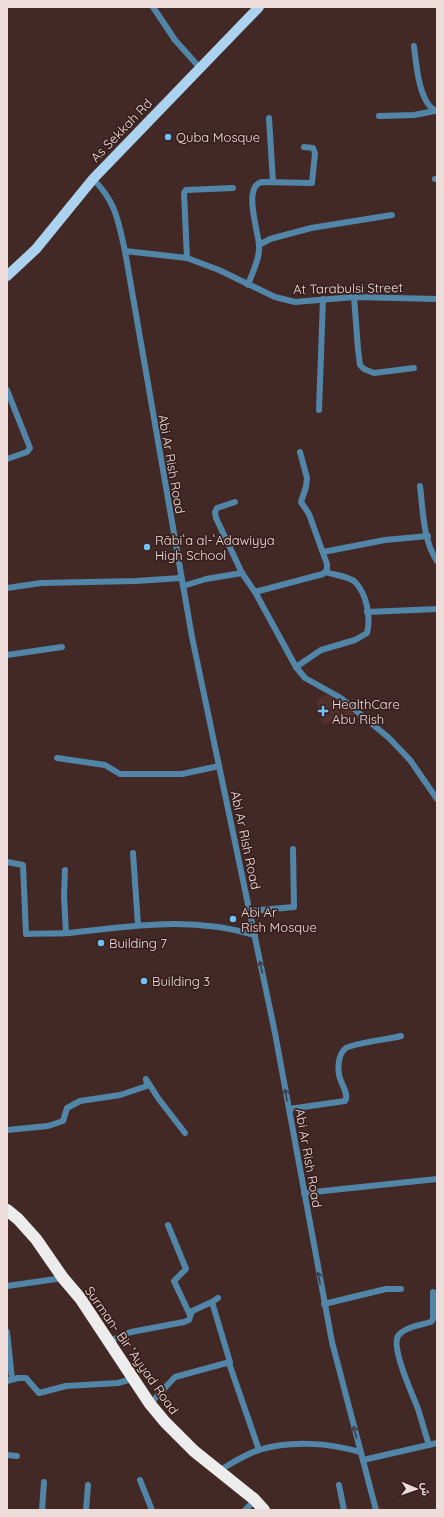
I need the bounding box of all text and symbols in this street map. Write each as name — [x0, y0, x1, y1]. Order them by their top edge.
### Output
street label: As Sekkah Rd — [87, 95, 155, 165]
place label: Quba Mosque — [176, 129, 260, 145]
marker: Quba Mosque — [163, 132, 173, 142]
street label: At Tarabulsi Street — [293, 279, 403, 297]
street label: Abi Ar Rish Road — [155, 413, 189, 515]
place label: Rābiʿa al-ʿAdawiyya High School — [155, 532, 275, 563]
marker: Rābiʿa al-ʿAdawiyya High School — [142, 542, 152, 552]
place label: HealthCare Abu Rish — [332, 696, 400, 727]
marker: HealthCare Abu Rish — [317, 705, 329, 717]
street label: Abi Ar Rish Road — [228, 789, 264, 891]
place label: Abi Ar Rish Mosque — [241, 904, 317, 935]
marker: Abi Ar Rish Mosque — [228, 914, 238, 924]
place label: Building 7 — [109, 935, 167, 951]
marker: Building 7 — [96, 938, 106, 948]
one-way arrow — [257, 961, 265, 974]
place label: Building 3 — [152, 973, 210, 989]
marker: Building 3 — [139, 976, 149, 986]
one-way arrow — [282, 1089, 290, 1102]
street label: Abi Ar Rish Road — [292, 1107, 326, 1209]
one-way arrow — [315, 1272, 323, 1285]
street label: Surman- Bir ‘Ayyad Road — [82, 1283, 182, 1417]
one-way arrow — [351, 1425, 358, 1438]
north arrow — [396, 1469, 436, 1509]
text: ش — [419, 1482, 433, 1496]

